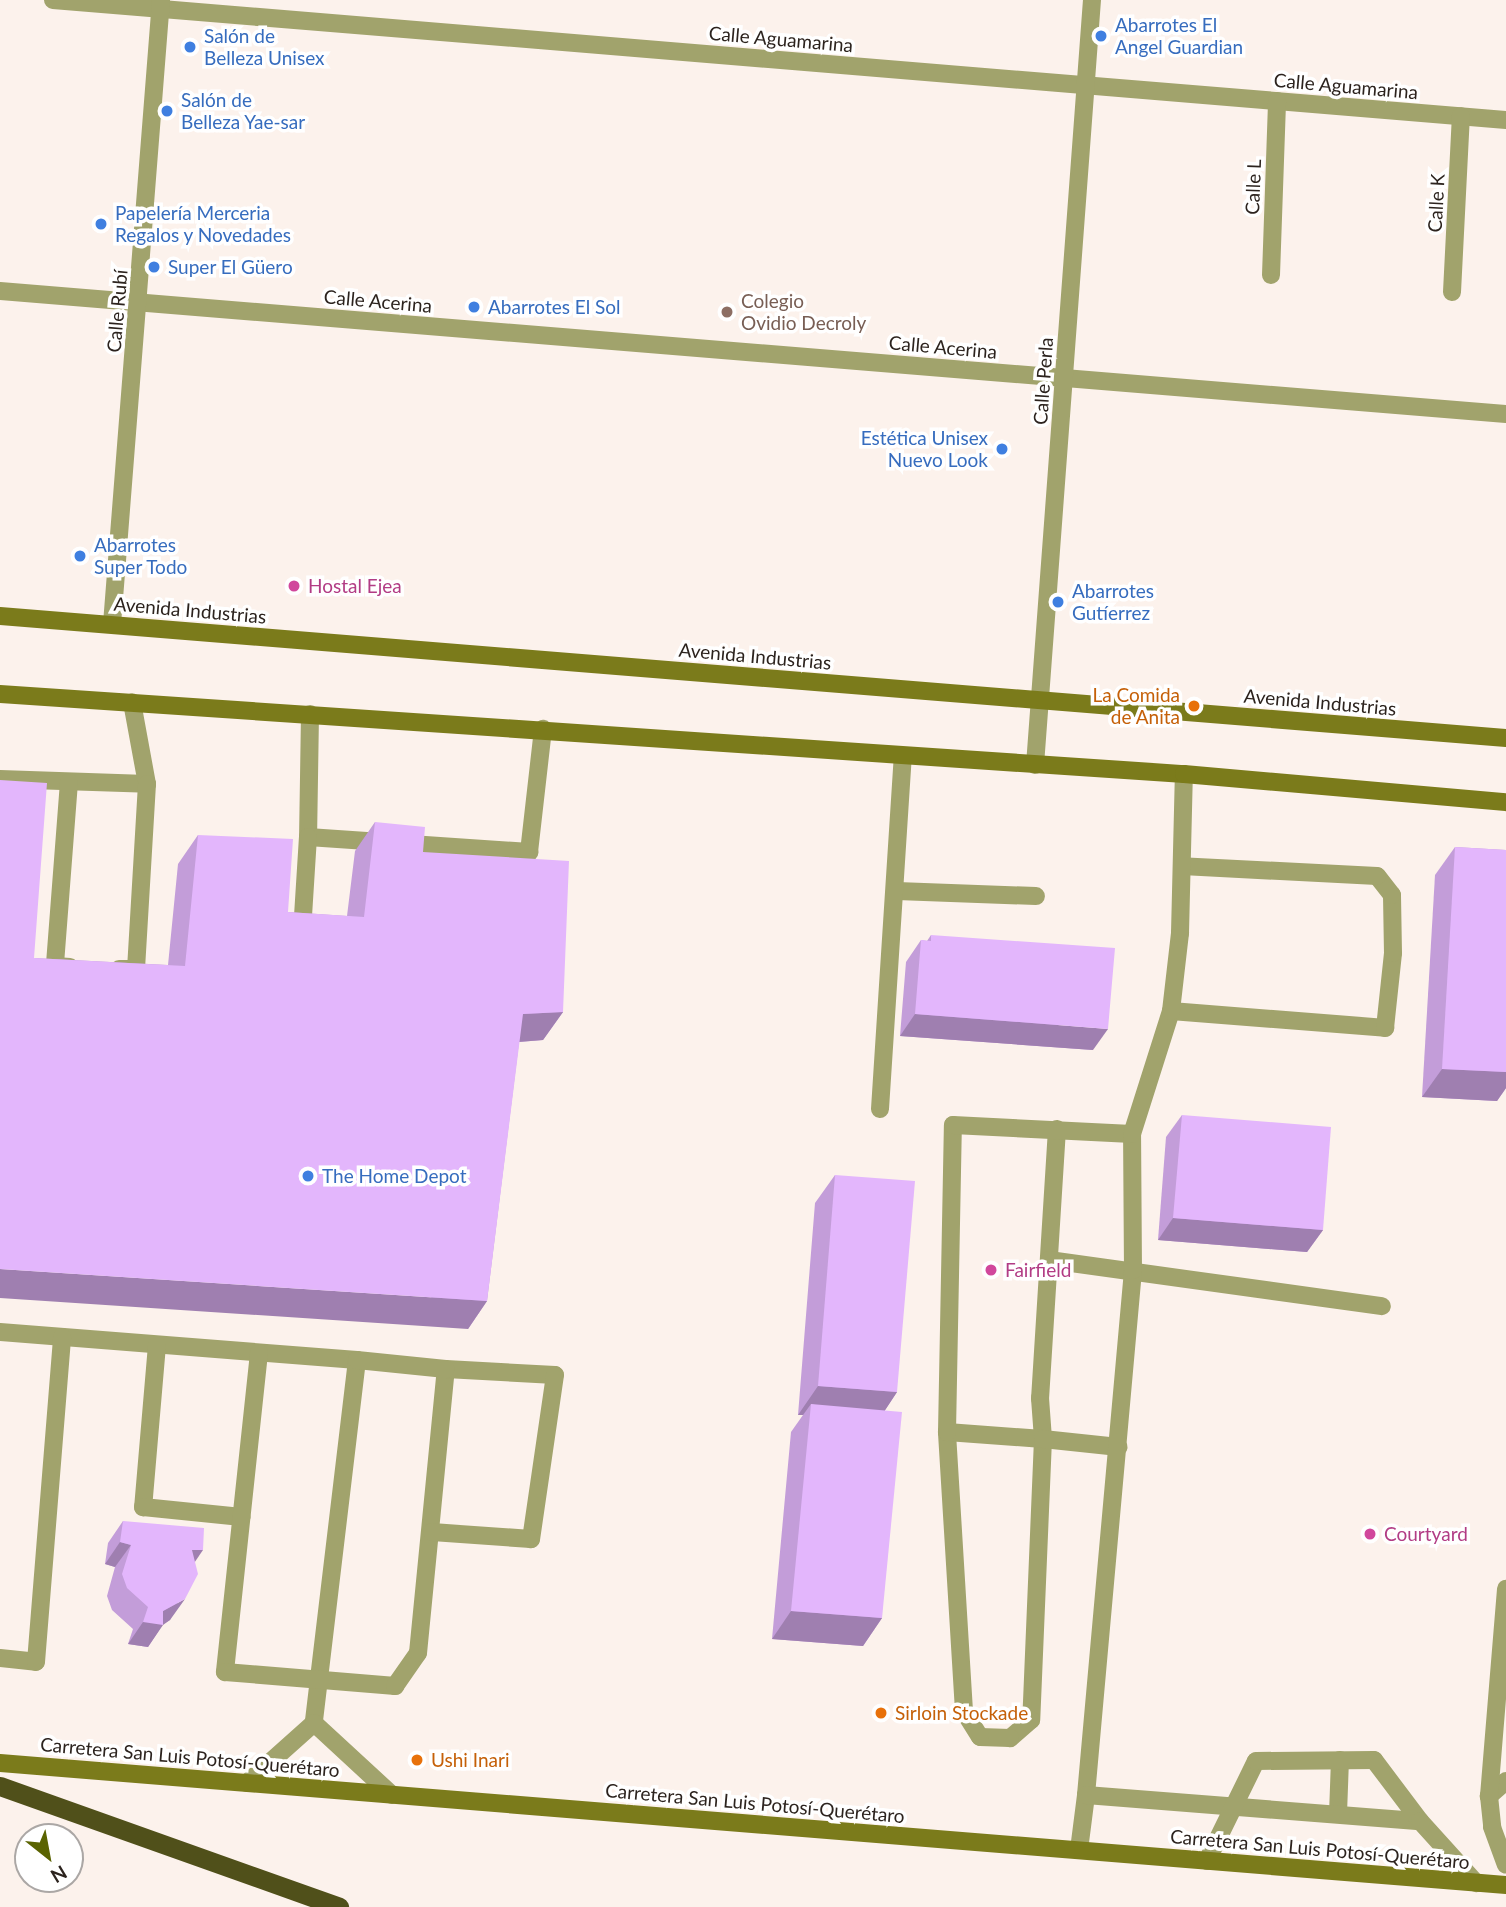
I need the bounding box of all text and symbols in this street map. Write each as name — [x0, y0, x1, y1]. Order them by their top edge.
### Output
place label: Abarrotes El Angel Guardian — [1115, 14, 1243, 58]
street label: Calle Aguamarina — [708, 21, 854, 57]
place label: Salón de Belleza Unisex — [204, 25, 325, 69]
marker: Abarrotes El Angel Guardian — [1093, 28, 1109, 44]
marker: Salón de Belleza Unisex — [182, 39, 198, 55]
street label: Calle Aguamarina — [1273, 68, 1419, 104]
place label: Salón de Belleza Yae-sar — [181, 89, 306, 133]
marker: Salón de Belleza Yae-sar — [159, 103, 175, 119]
street label: Calle L — [1241, 159, 1265, 215]
street label: Calle K — [1423, 173, 1449, 233]
place label: Papelería Merceria Regalos y Novedades — [115, 202, 292, 246]
marker: Papelería Merceria Regalos y Novedades — [93, 216, 109, 232]
place label: Super El Güero — [168, 256, 293, 278]
marker: Super El Güero — [146, 259, 162, 275]
street label: Calle Rubí — [102, 269, 132, 353]
street label: Calle Acerina — [323, 285, 433, 317]
place label: Colegio Ovidio Decroly — [741, 290, 866, 334]
place label: Abarrotes El Sol — [488, 296, 621, 318]
marker: Abarrotes El Sol — [466, 299, 482, 315]
marker: Colegio Ovidio Decroly — [719, 304, 735, 320]
street label: Calle Acerina — [888, 331, 998, 363]
street label: Calle Perla — [1029, 336, 1057, 426]
place label: Estética Unisex Nuevo Look — [861, 427, 988, 471]
marker: Estética Unisex Nuevo Look — [994, 441, 1010, 457]
place label: Abarrotes Super Todo — [94, 534, 188, 578]
marker: Abarrotes Super Todo — [72, 548, 88, 564]
place label: Hostal Ejea — [308, 575, 402, 597]
marker: Hostal Ejea — [286, 578, 302, 594]
place label: Abarrotes Gutíerrez — [1072, 580, 1154, 624]
street label: Avenida Industrias — [113, 592, 267, 628]
marker: Abarrotes Gutíerrez — [1050, 594, 1066, 610]
street label: Avenida Industrias — [678, 638, 832, 674]
place label: La Comida de Anita — [1092, 684, 1180, 728]
street label: Avenida Industrias — [1243, 684, 1397, 720]
marker: La Comida de Anita — [1186, 698, 1202, 714]
place label: The Home Depot — [322, 1165, 466, 1187]
marker: The Home Depot — [300, 1168, 316, 1184]
place label: Fairfield — [1005, 1259, 1071, 1281]
marker: Fairfield — [983, 1262, 999, 1278]
place label: Courtyard — [1384, 1523, 1468, 1545]
marker: Courtyard — [1362, 1526, 1378, 1542]
place label: Sirloin Stockade — [895, 1702, 1028, 1724]
marker: Sirloin Stockade — [873, 1705, 889, 1721]
street label: Carretera San Luis Potosí-Querétaro — [39, 1733, 341, 1781]
place label: Ushi Inari — [431, 1749, 509, 1771]
marker: Ushi Inari — [409, 1752, 425, 1768]
street label: Carretera San Luis Potosí-Querétaro — [604, 1779, 906, 1827]
north arrow — [14, 1823, 84, 1893]
street label: Carretera San Luis Potosí-Querétaro — [1169, 1825, 1471, 1873]
text: N — [47, 1861, 71, 1888]

